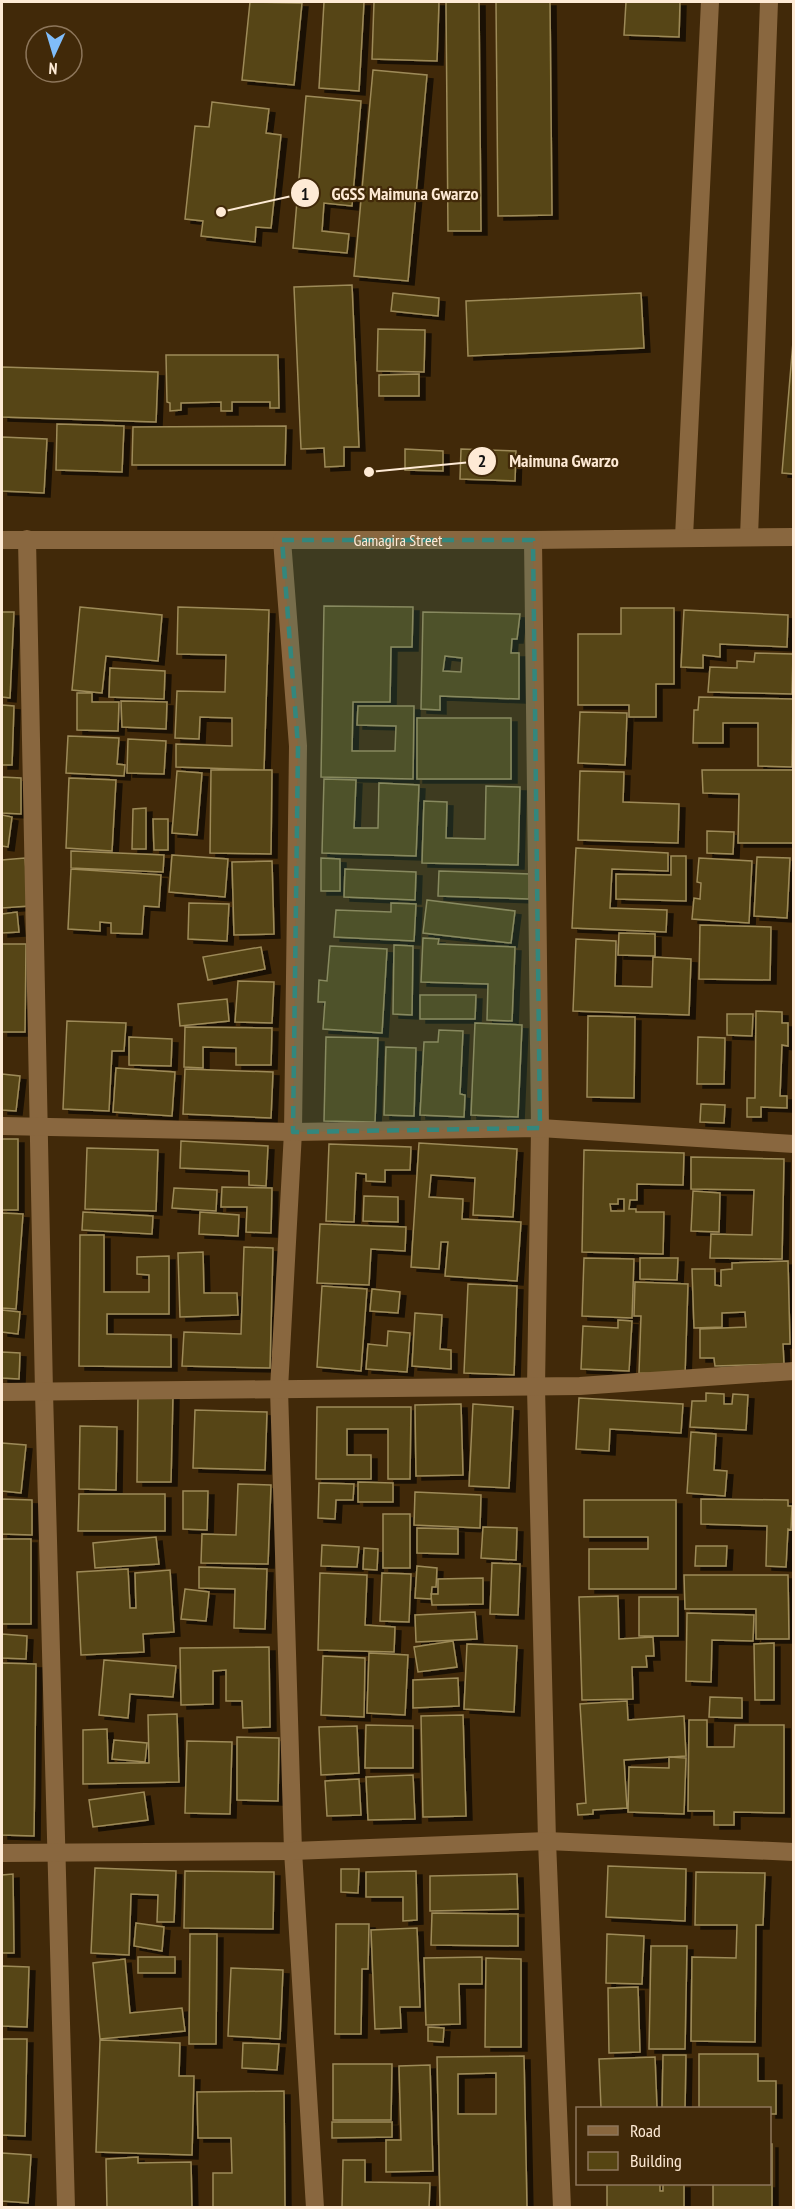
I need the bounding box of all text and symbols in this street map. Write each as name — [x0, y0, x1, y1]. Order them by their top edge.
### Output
north arrow — [24, 24, 84, 84]
text: N — [48, 59, 58, 79]
callout: GGSS Maimuna Gwarzo — [290, 175, 491, 211]
text: 1 — [301, 182, 309, 205]
text: GGSS Maimuna Gwarzo — [331, 182, 479, 205]
callout: Maimuna Gwarzo — [467, 443, 631, 479]
text: 2 — [478, 449, 486, 472]
text: Maimuna Gwarzo — [509, 449, 619, 472]
street label: Gamagira Street — [354, 530, 443, 550]
legend — [576, 2107, 771, 2185]
text: Road — [630, 2119, 661, 2142]
text: Building — [630, 2149, 682, 2172]

